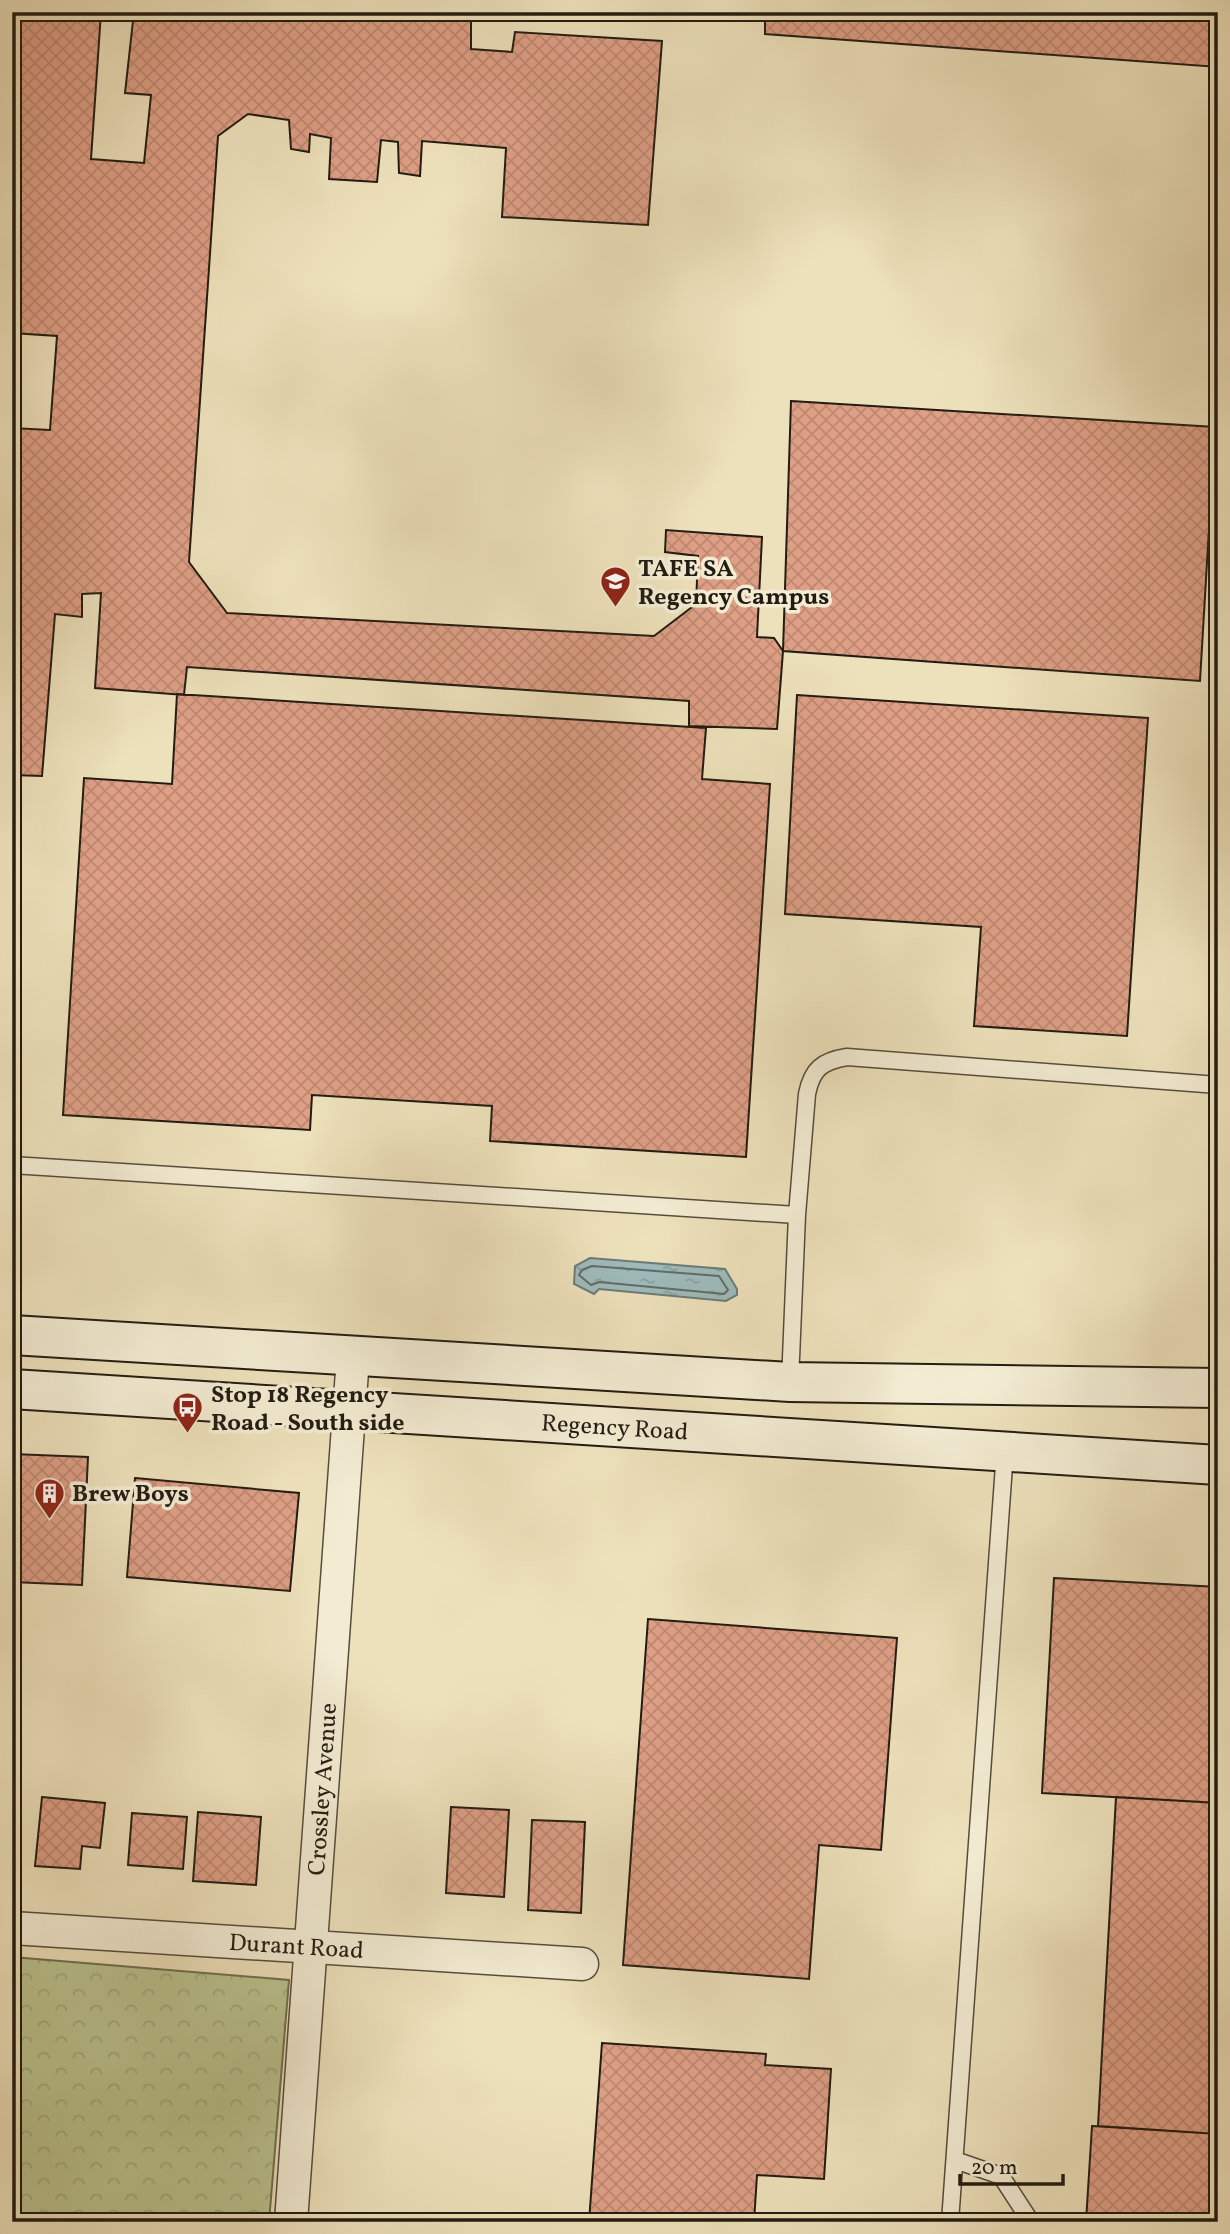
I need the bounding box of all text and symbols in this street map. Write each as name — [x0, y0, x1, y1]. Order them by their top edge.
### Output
place label: TAFE SA Regency Campus — [638, 553, 829, 615]
school or university icon: TAFE SA Regency Campus — [598, 565, 632, 609]
place label: Stop 18 Regency Road - South side — [211, 1379, 404, 1441]
bus stop icon: Stop 18 Regency Road - South side — [171, 1391, 205, 1435]
street label: Regency Road — [540, 1407, 689, 1451]
building icon: Brew Boys — [32, 1476, 66, 1520]
place label: Brew Boys — [72, 1478, 189, 1512]
street label: Crossley Avenue — [301, 1702, 347, 1877]
street label: Durant Road — [228, 1927, 365, 1969]
scale bar — [960, 2143, 1064, 2187]
text: 20 m — [971, 2154, 1017, 2183]

